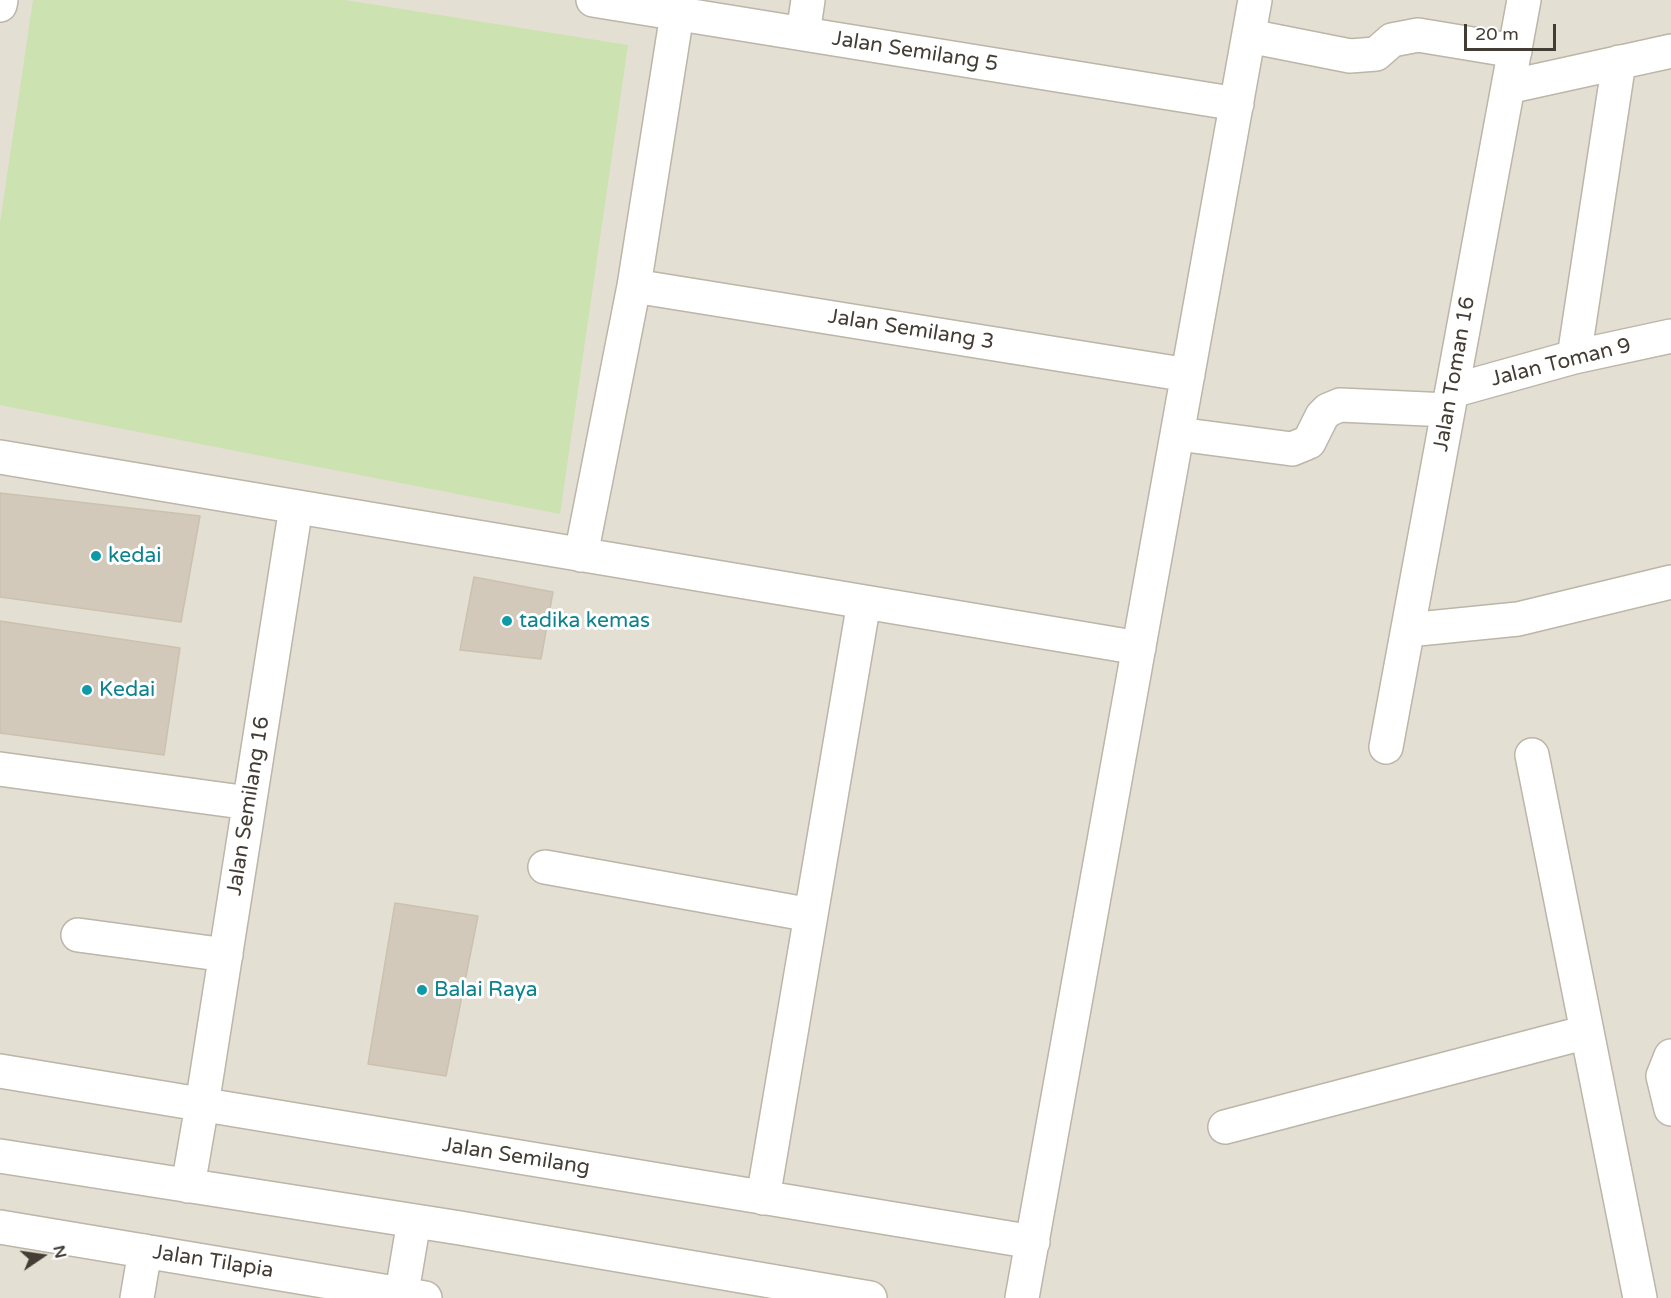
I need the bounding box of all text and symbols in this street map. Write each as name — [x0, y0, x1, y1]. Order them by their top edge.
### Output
scale bar — [1467, 12, 1558, 50]
text: 20 m — [1475, 23, 1519, 45]
street label: Jalan Semilang 5 — [830, 26, 1000, 78]
street label: Jalan Toman 16 — [1429, 295, 1481, 453]
street label: Jalan Semilang 3 — [826, 304, 996, 356]
street label: Jalan Toman 9 — [1488, 333, 1634, 393]
place label: kedai — [108, 543, 161, 569]
marker: kedai — [89, 549, 103, 563]
place label: tadika kemas — [519, 608, 650, 634]
marker: tadika kemas — [500, 614, 514, 628]
place label: Kedai — [99, 677, 155, 703]
marker: Kedai — [80, 683, 94, 697]
street label: Jalan Semilang 16 — [222, 715, 276, 897]
place label: Balai Raya — [434, 977, 538, 1003]
marker: Balai Raya — [415, 983, 429, 997]
street label: Jalan Semilang — [440, 1133, 592, 1181]
north arrow — [12, 1226, 72, 1286]
street label: Jalan Tilapia — [151, 1240, 275, 1284]
text: N — [48, 1243, 71, 1260]

